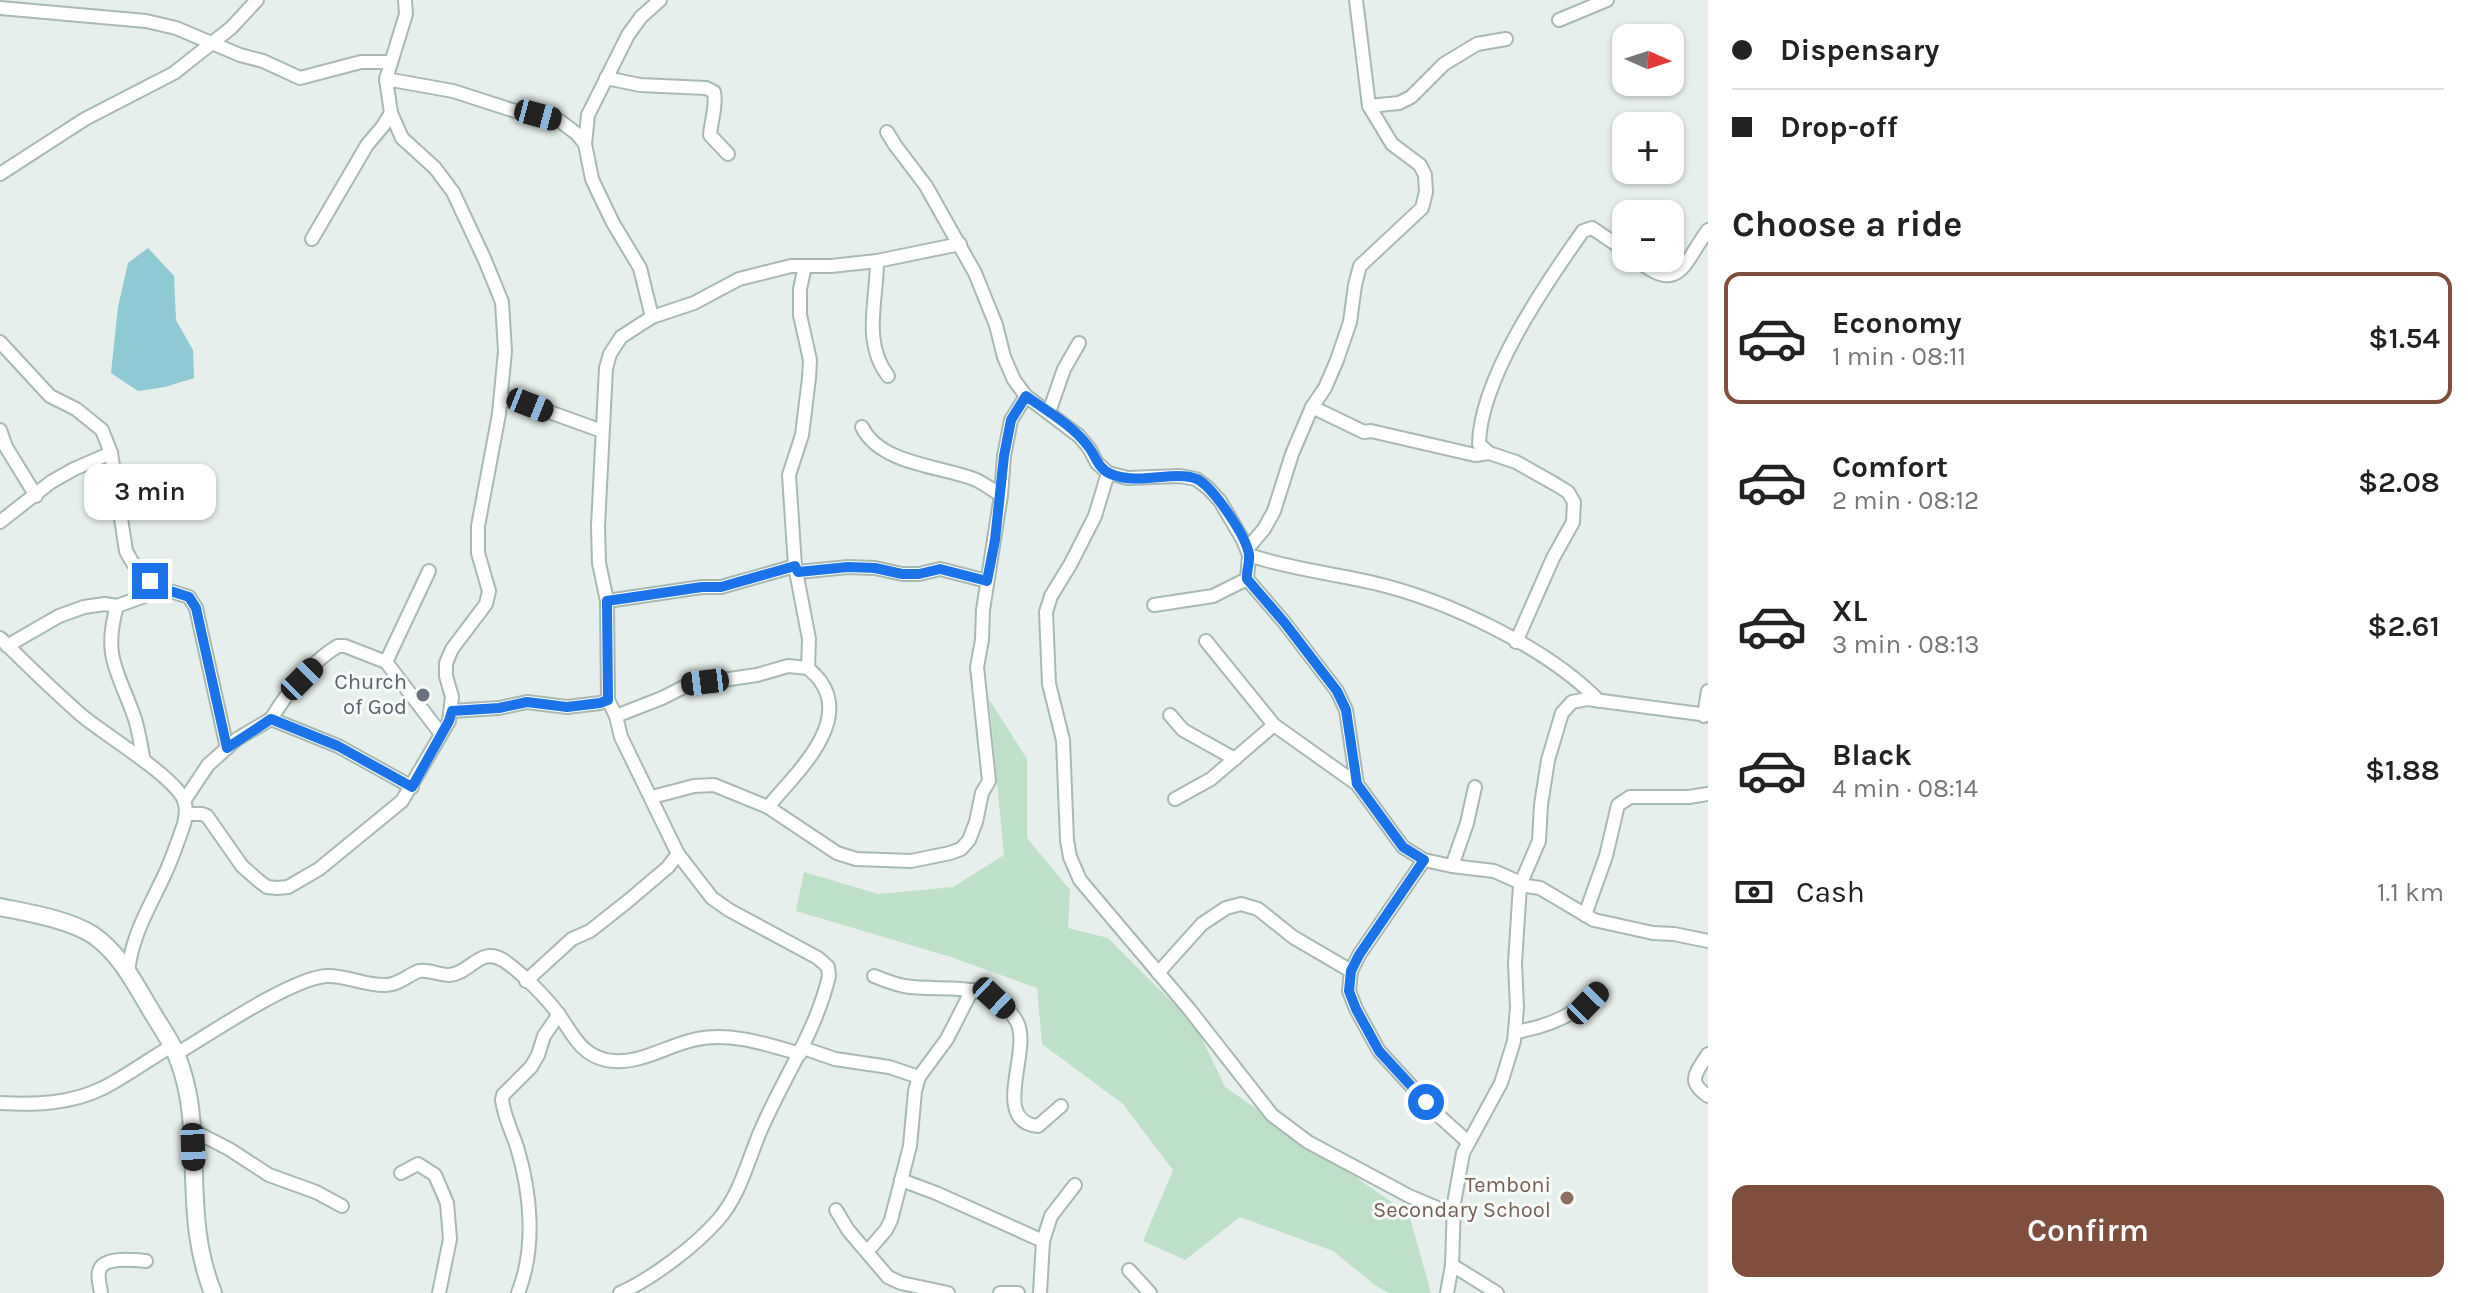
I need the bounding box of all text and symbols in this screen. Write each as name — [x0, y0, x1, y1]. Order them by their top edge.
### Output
north arrow — [1612, 24, 1684, 96]
map controls — [1612, 24, 1684, 272]
text: Dispensary — [1780, 32, 1939, 68]
car — [512, 97, 564, 133]
text: Drop-off — [1780, 109, 1898, 145]
button: + — [1612, 112, 1684, 184]
button: − — [1612, 200, 1684, 272]
text: Choose a ride — [1732, 203, 1962, 245]
icon: car — [1736, 302, 1808, 374]
text: Economy — [1832, 305, 1962, 341]
text: $1.54 — [2368, 320, 2440, 356]
text: 1 min · 08:11 — [1832, 341, 1966, 372]
car — [503, 385, 557, 425]
icon: car — [1736, 446, 1808, 518]
text: Comfort — [1832, 449, 1948, 485]
text: $2.08 — [2358, 464, 2440, 500]
callout: 3 min — [84, 465, 216, 521]
text: 3 min — [114, 476, 186, 507]
text: 2 min · 08:12 — [1832, 485, 1979, 516]
route end — [132, 563, 168, 599]
icon: car — [1736, 590, 1808, 662]
text: XL — [1832, 593, 1867, 629]
text: $2.61 — [2367, 608, 2440, 644]
text: 3 min · 08:13 — [1832, 629, 1980, 660]
car — [277, 654, 327, 704]
car — [680, 667, 730, 697]
place label: Church of God — [334, 669, 407, 720]
marker: Church of God — [414, 686, 432, 704]
icon: car — [1736, 734, 1808, 806]
text: Black — [1832, 737, 1912, 773]
text: $1.88 — [2365, 752, 2440, 788]
text: 4 min · 08:14 — [1832, 773, 1978, 804]
icon: cash — [1732, 870, 1776, 914]
text: Cash — [1796, 874, 1865, 910]
text: 1.1 km — [2377, 877, 2444, 908]
car — [968, 973, 1020, 1023]
car — [1563, 977, 1613, 1029]
route start — [1408, 1084, 1444, 1120]
car — [180, 1123, 206, 1171]
place label: Temboni Secondary School — [1373, 1172, 1551, 1223]
button: Confirm — [1732, 1185, 2444, 1277]
marker: Temboni Secondary School — [1558, 1189, 1576, 1207]

